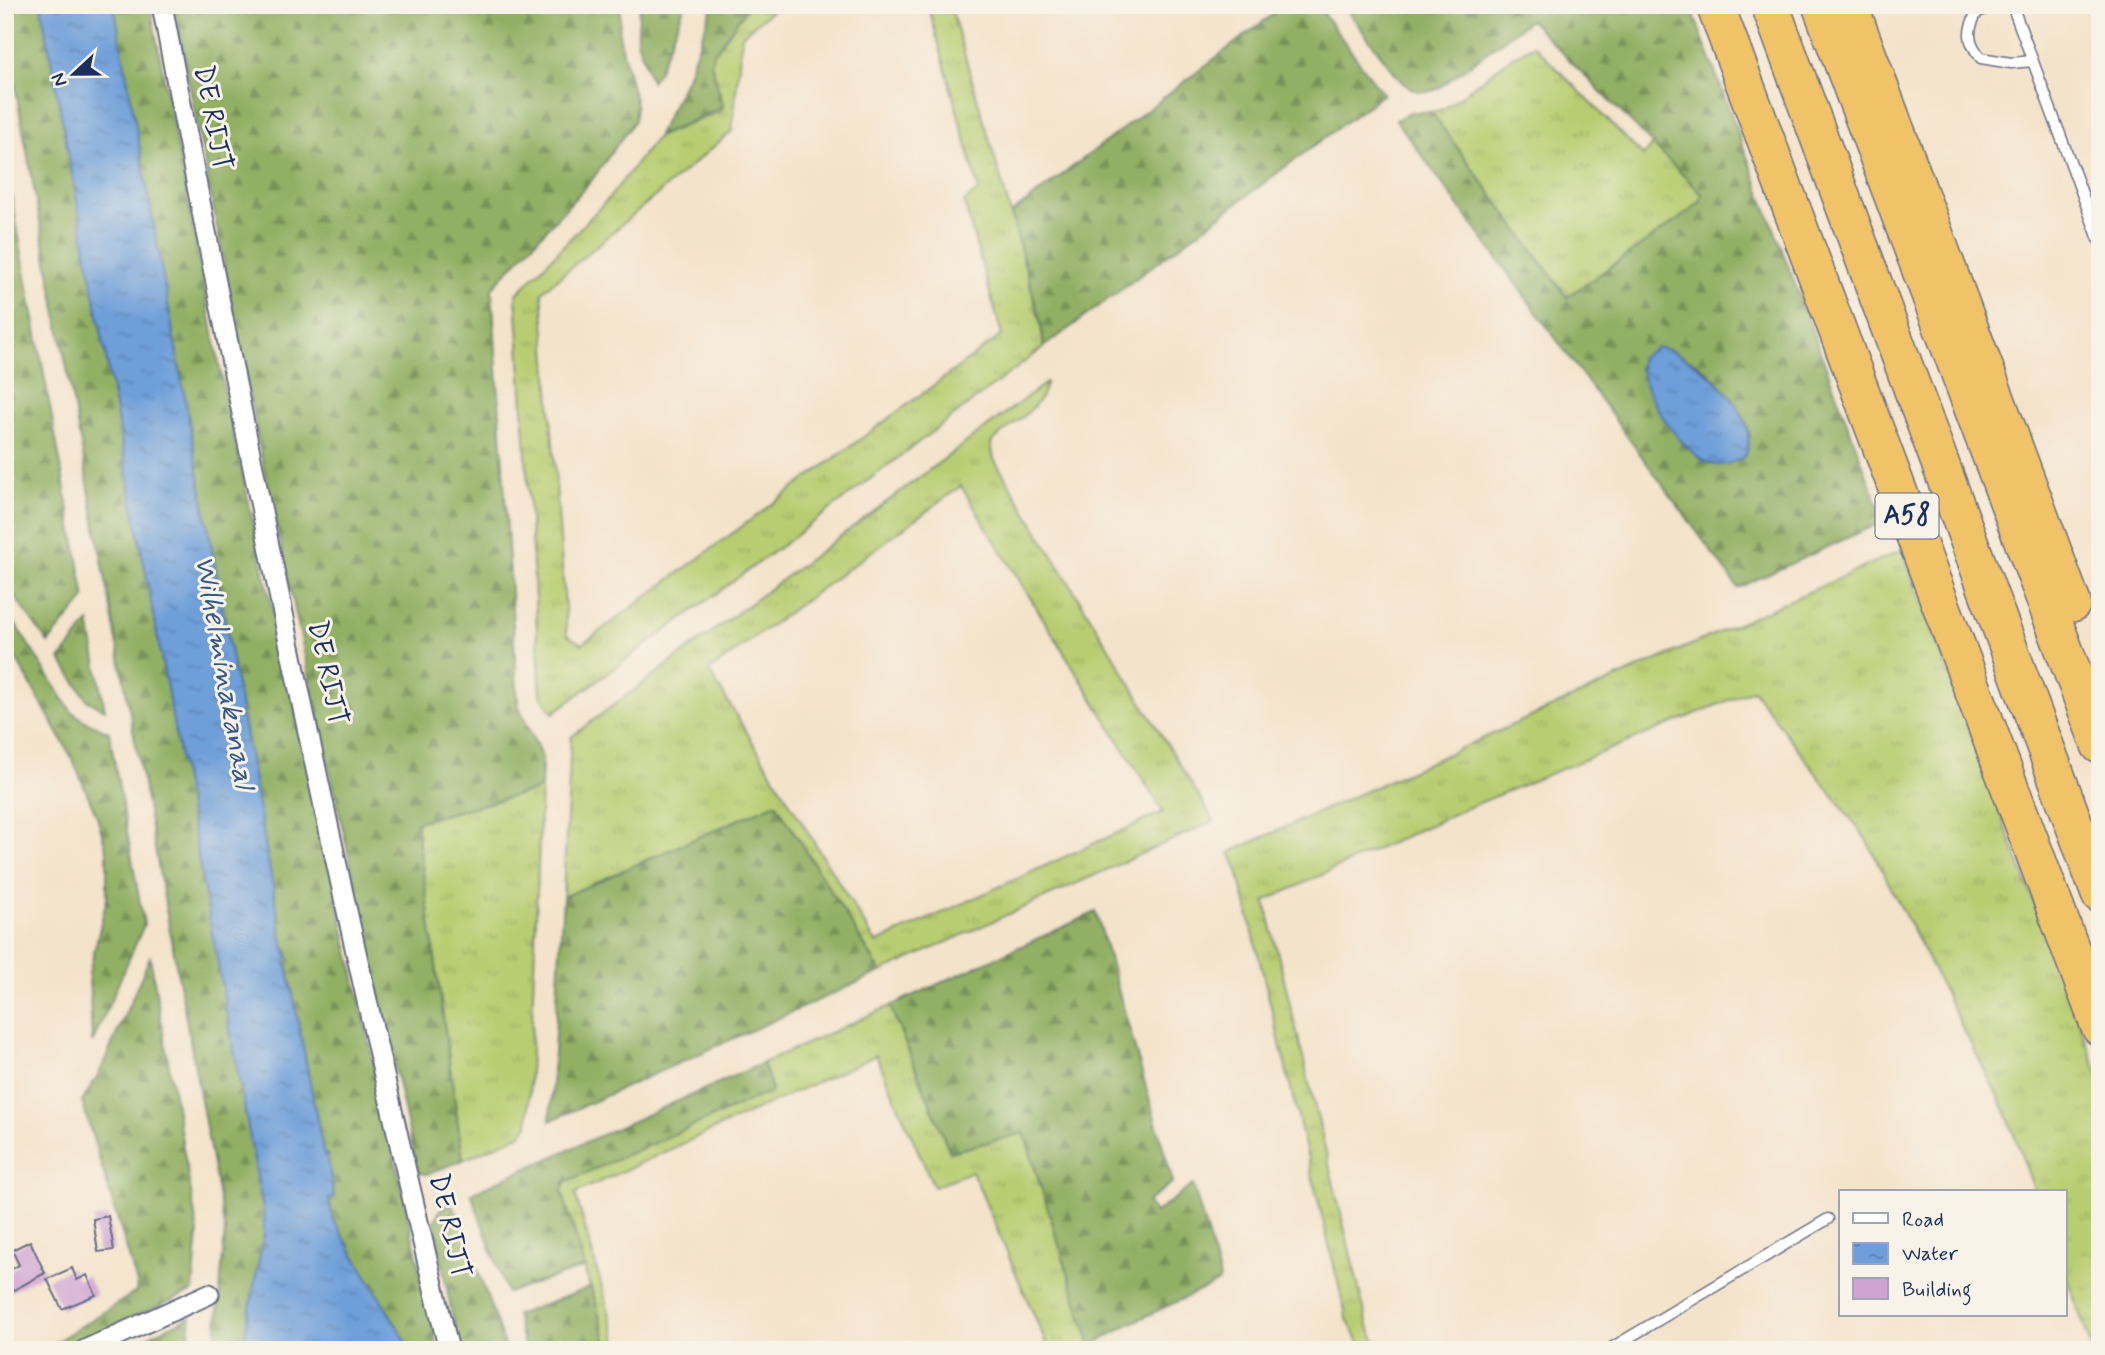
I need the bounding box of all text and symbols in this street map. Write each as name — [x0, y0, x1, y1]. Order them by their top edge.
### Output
north arrow — [38, 38, 108, 108]
street label: DE RIJT — [184, 62, 240, 174]
text: N — [46, 69, 74, 90]
road number: A58 — [1876, 494, 1938, 538]
water label: Wilhelminakanaal — [184, 553, 264, 795]
street label: DE RIJT — [298, 617, 356, 729]
street label: DE RIJT — [419, 1170, 479, 1282]
legend — [1839, 1190, 2066, 1316]
text: Road — [1902, 1206, 1944, 1234]
text: Water — [1902, 1240, 1958, 1268]
text: Building — [1902, 1276, 1972, 1306]

